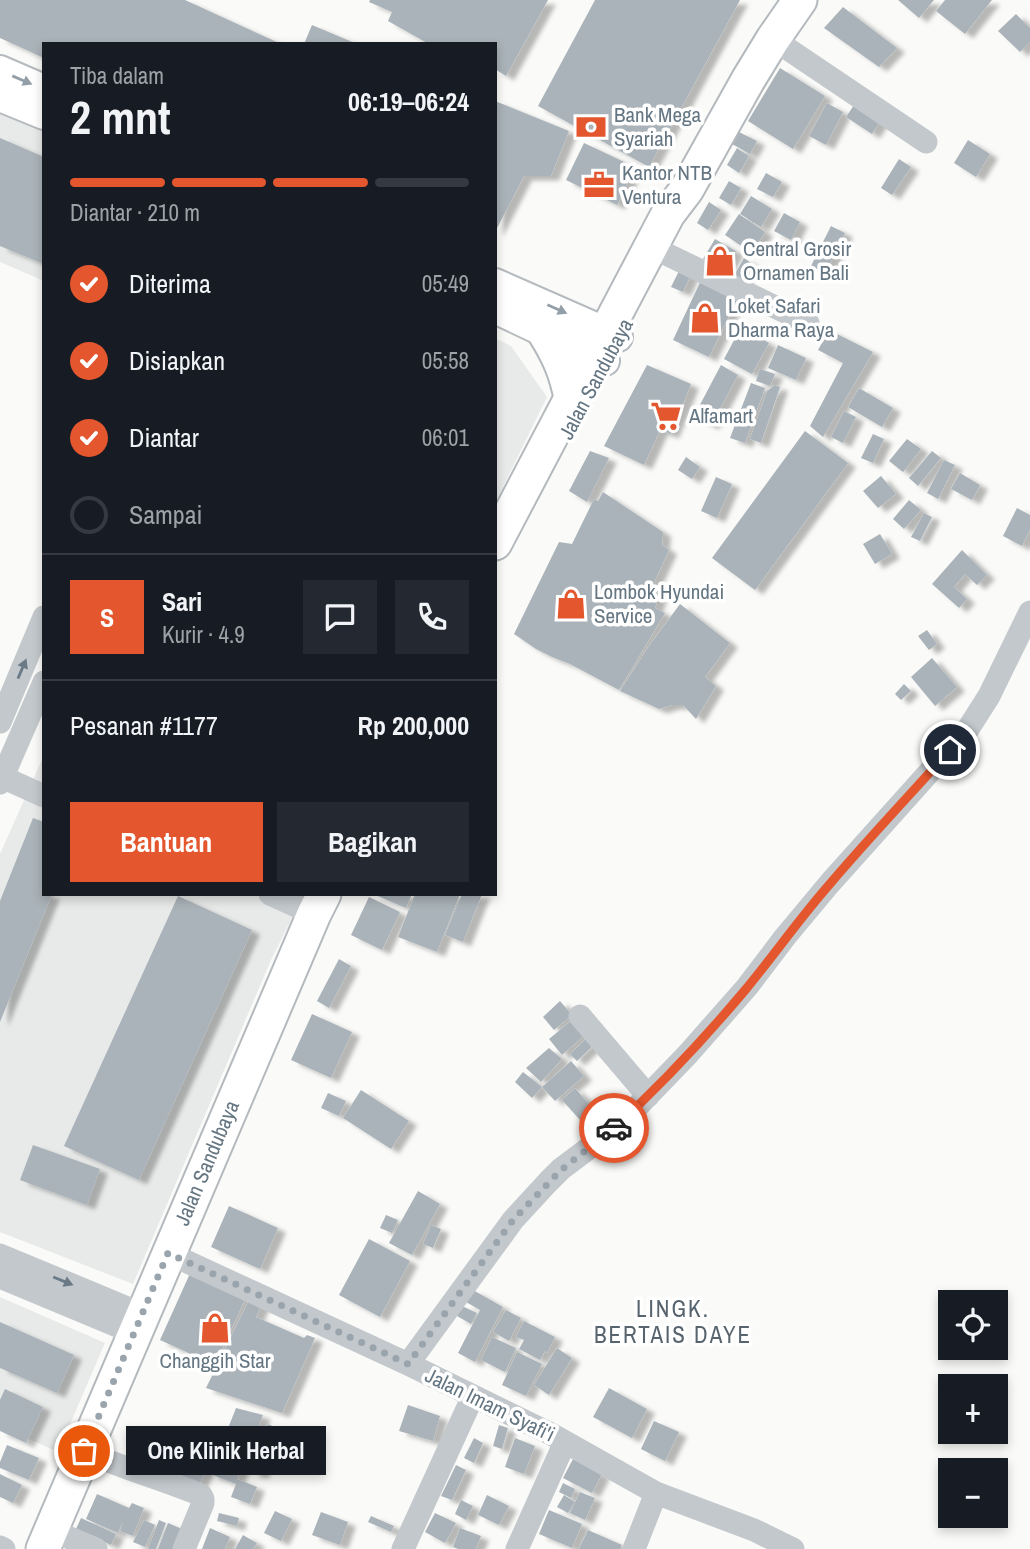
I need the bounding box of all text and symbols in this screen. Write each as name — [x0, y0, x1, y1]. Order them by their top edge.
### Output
text: Tiba dalam — [70, 60, 164, 91]
one-way arrow — [12, 74, 32, 86]
text: 06:19–06:24 — [348, 84, 469, 119]
text: 2 mnt — [70, 86, 171, 148]
place label: Bank Mega Syariah — [614, 100, 702, 153]
bank icon: Bank Mega Syariah — [574, 110, 608, 144]
place label: Kantor NTB Ventura — [622, 158, 712, 211]
office icon: Kantor NTB Ventura — [582, 168, 616, 202]
text: Diantar · 210 m — [70, 197, 200, 228]
place label: Central Grosir Ornamen Bali — [743, 234, 851, 287]
shop icon: Central Grosir Ornamen Bali — [703, 244, 737, 278]
icon: check — [70, 265, 108, 303]
text: Diterima — [129, 266, 211, 301]
text: 05:49 — [422, 268, 469, 299]
place label: Loket Safari Dharma Raya — [728, 291, 835, 344]
shop icon: Loket Safari Dharma Raya — [688, 301, 722, 335]
one-way arrow — [547, 303, 567, 315]
street label: Jalan Sandubaya — [552, 313, 640, 444]
icon: check — [70, 342, 108, 380]
text: Disiapkan — [129, 343, 225, 378]
text: 05:58 — [422, 345, 469, 376]
supermarket icon: Alfamart — [649, 399, 683, 433]
place label: Alfamart — [688, 401, 753, 430]
icon: check — [70, 419, 108, 457]
text: Diantar — [129, 420, 199, 455]
text: 06:01 — [422, 422, 469, 453]
text: Sampai — [129, 497, 202, 532]
place label: Lombok Hyundai Service — [594, 577, 724, 630]
button: chat — [303, 580, 377, 654]
button: phone — [395, 580, 469, 654]
text: Sari — [162, 584, 202, 619]
shop icon: Lombok Hyundai Service — [554, 587, 588, 621]
text: S — [100, 600, 114, 635]
text: Kurir · 4.9 — [162, 619, 245, 650]
one-way arrow — [17, 659, 28, 680]
text: Pesanan #1177 — [70, 708, 218, 743]
text: Rp 200,000 — [358, 708, 469, 743]
pin — [920, 720, 980, 780]
icon: home — [931, 731, 969, 769]
button: Bantuan — [70, 802, 263, 882]
button: Bagikan — [277, 802, 469, 882]
courier — [579, 1093, 649, 1163]
street label: Jalan Sandubaya — [167, 1096, 246, 1230]
icon: car — [595, 1109, 633, 1147]
one-way arrow — [53, 1276, 74, 1287]
map controls — [938, 1290, 1008, 1528]
button: locate — [938, 1290, 1008, 1360]
district label: LINGK. BERTAIS DAYE — [594, 1293, 752, 1350]
shop icon: Changgih Star — [198, 1311, 232, 1345]
place label: Changgih Star — [159, 1346, 271, 1375]
street label: Jalan Imam Syafi'i — [420, 1361, 560, 1449]
button: + — [938, 1374, 1008, 1444]
pin — [54, 1421, 114, 1481]
callout: One Klinik Herbal — [126, 1426, 326, 1476]
icon: bag — [65, 1432, 103, 1470]
text: One Klinik Herbal — [147, 1435, 305, 1466]
button: − — [938, 1458, 1008, 1528]

